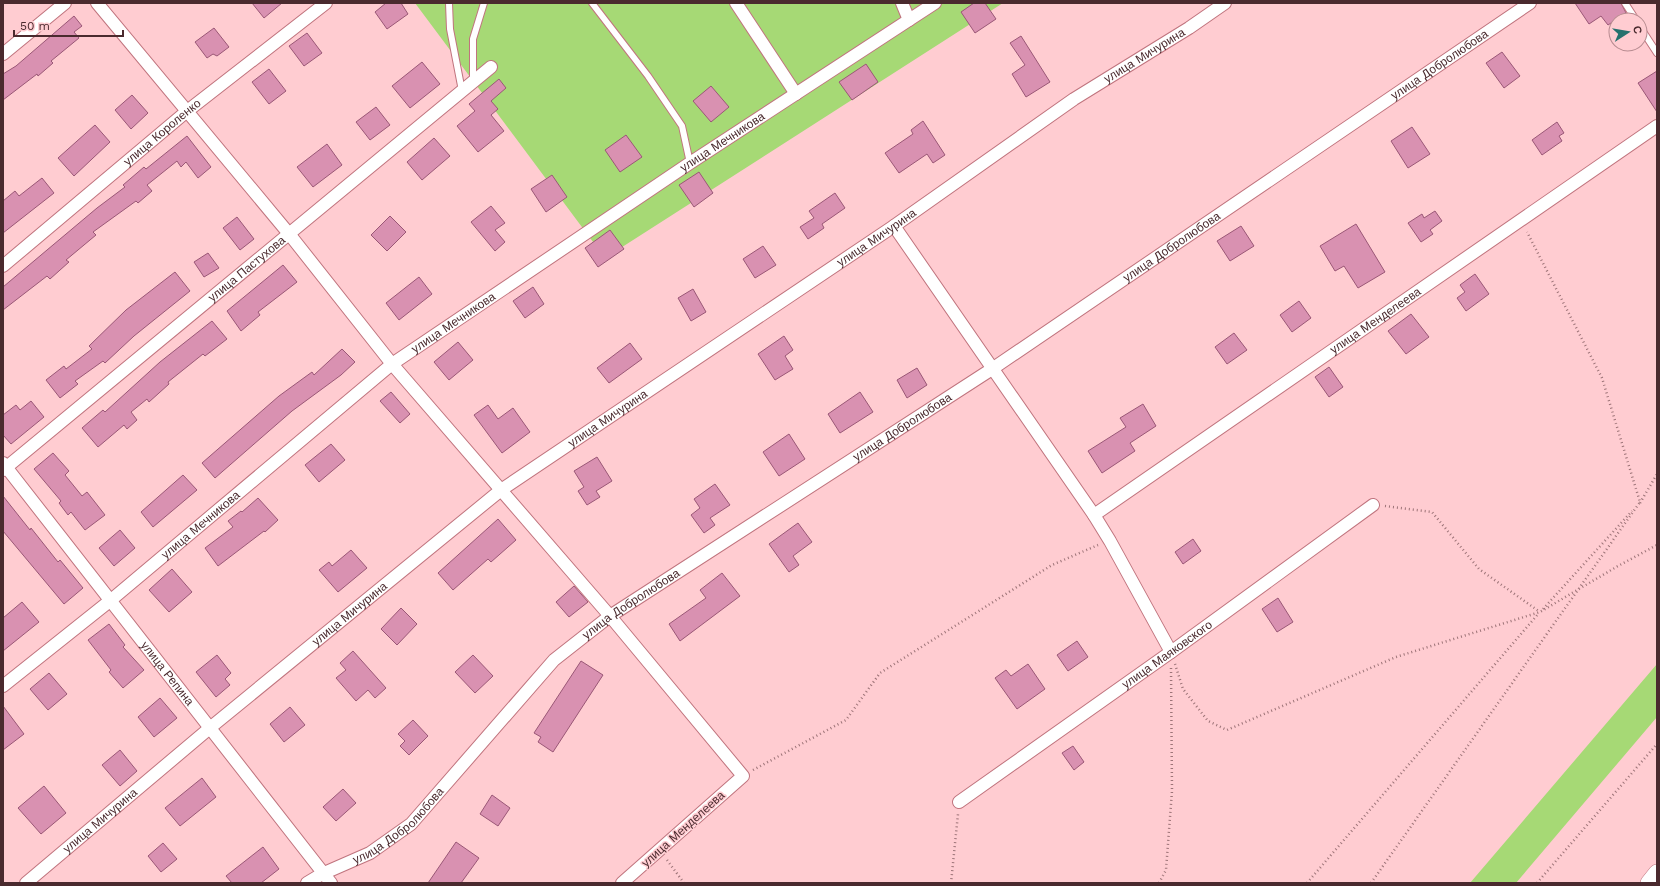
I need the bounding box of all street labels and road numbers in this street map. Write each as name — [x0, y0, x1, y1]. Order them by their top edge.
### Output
street label: улица Мичурина — [1101, 25, 1188, 86]
street label: улица Добролюбова — [1388, 26, 1491, 103]
street label: улица Короленко — [121, 96, 204, 168]
street label: улица Мечникова — [677, 109, 767, 175]
street label: улица Мичурина — [834, 205, 919, 269]
street label: улица Добролюбова — [1120, 209, 1223, 285]
street label: улица Пастухова — [205, 233, 288, 305]
street label: улица Менделеева — [1327, 284, 1424, 357]
street label: улица Мечникова — [409, 289, 498, 356]
street label: улица Мичурина — [565, 387, 650, 450]
street label: улица Добролюбова — [850, 390, 954, 464]
street label: улица Мечникова — [158, 488, 243, 562]
street label: улица Добролюбова — [580, 566, 682, 642]
street label: улица Мичурина — [309, 579, 390, 648]
street label: улица Маяковского — [1119, 617, 1215, 692]
street label: улица Репина — [138, 638, 197, 709]
street label: улица Добролюбова — [351, 784, 447, 867]
street label: улица Мичурина — [60, 785, 140, 856]
street label: улица Менделеева — [639, 788, 728, 870]

